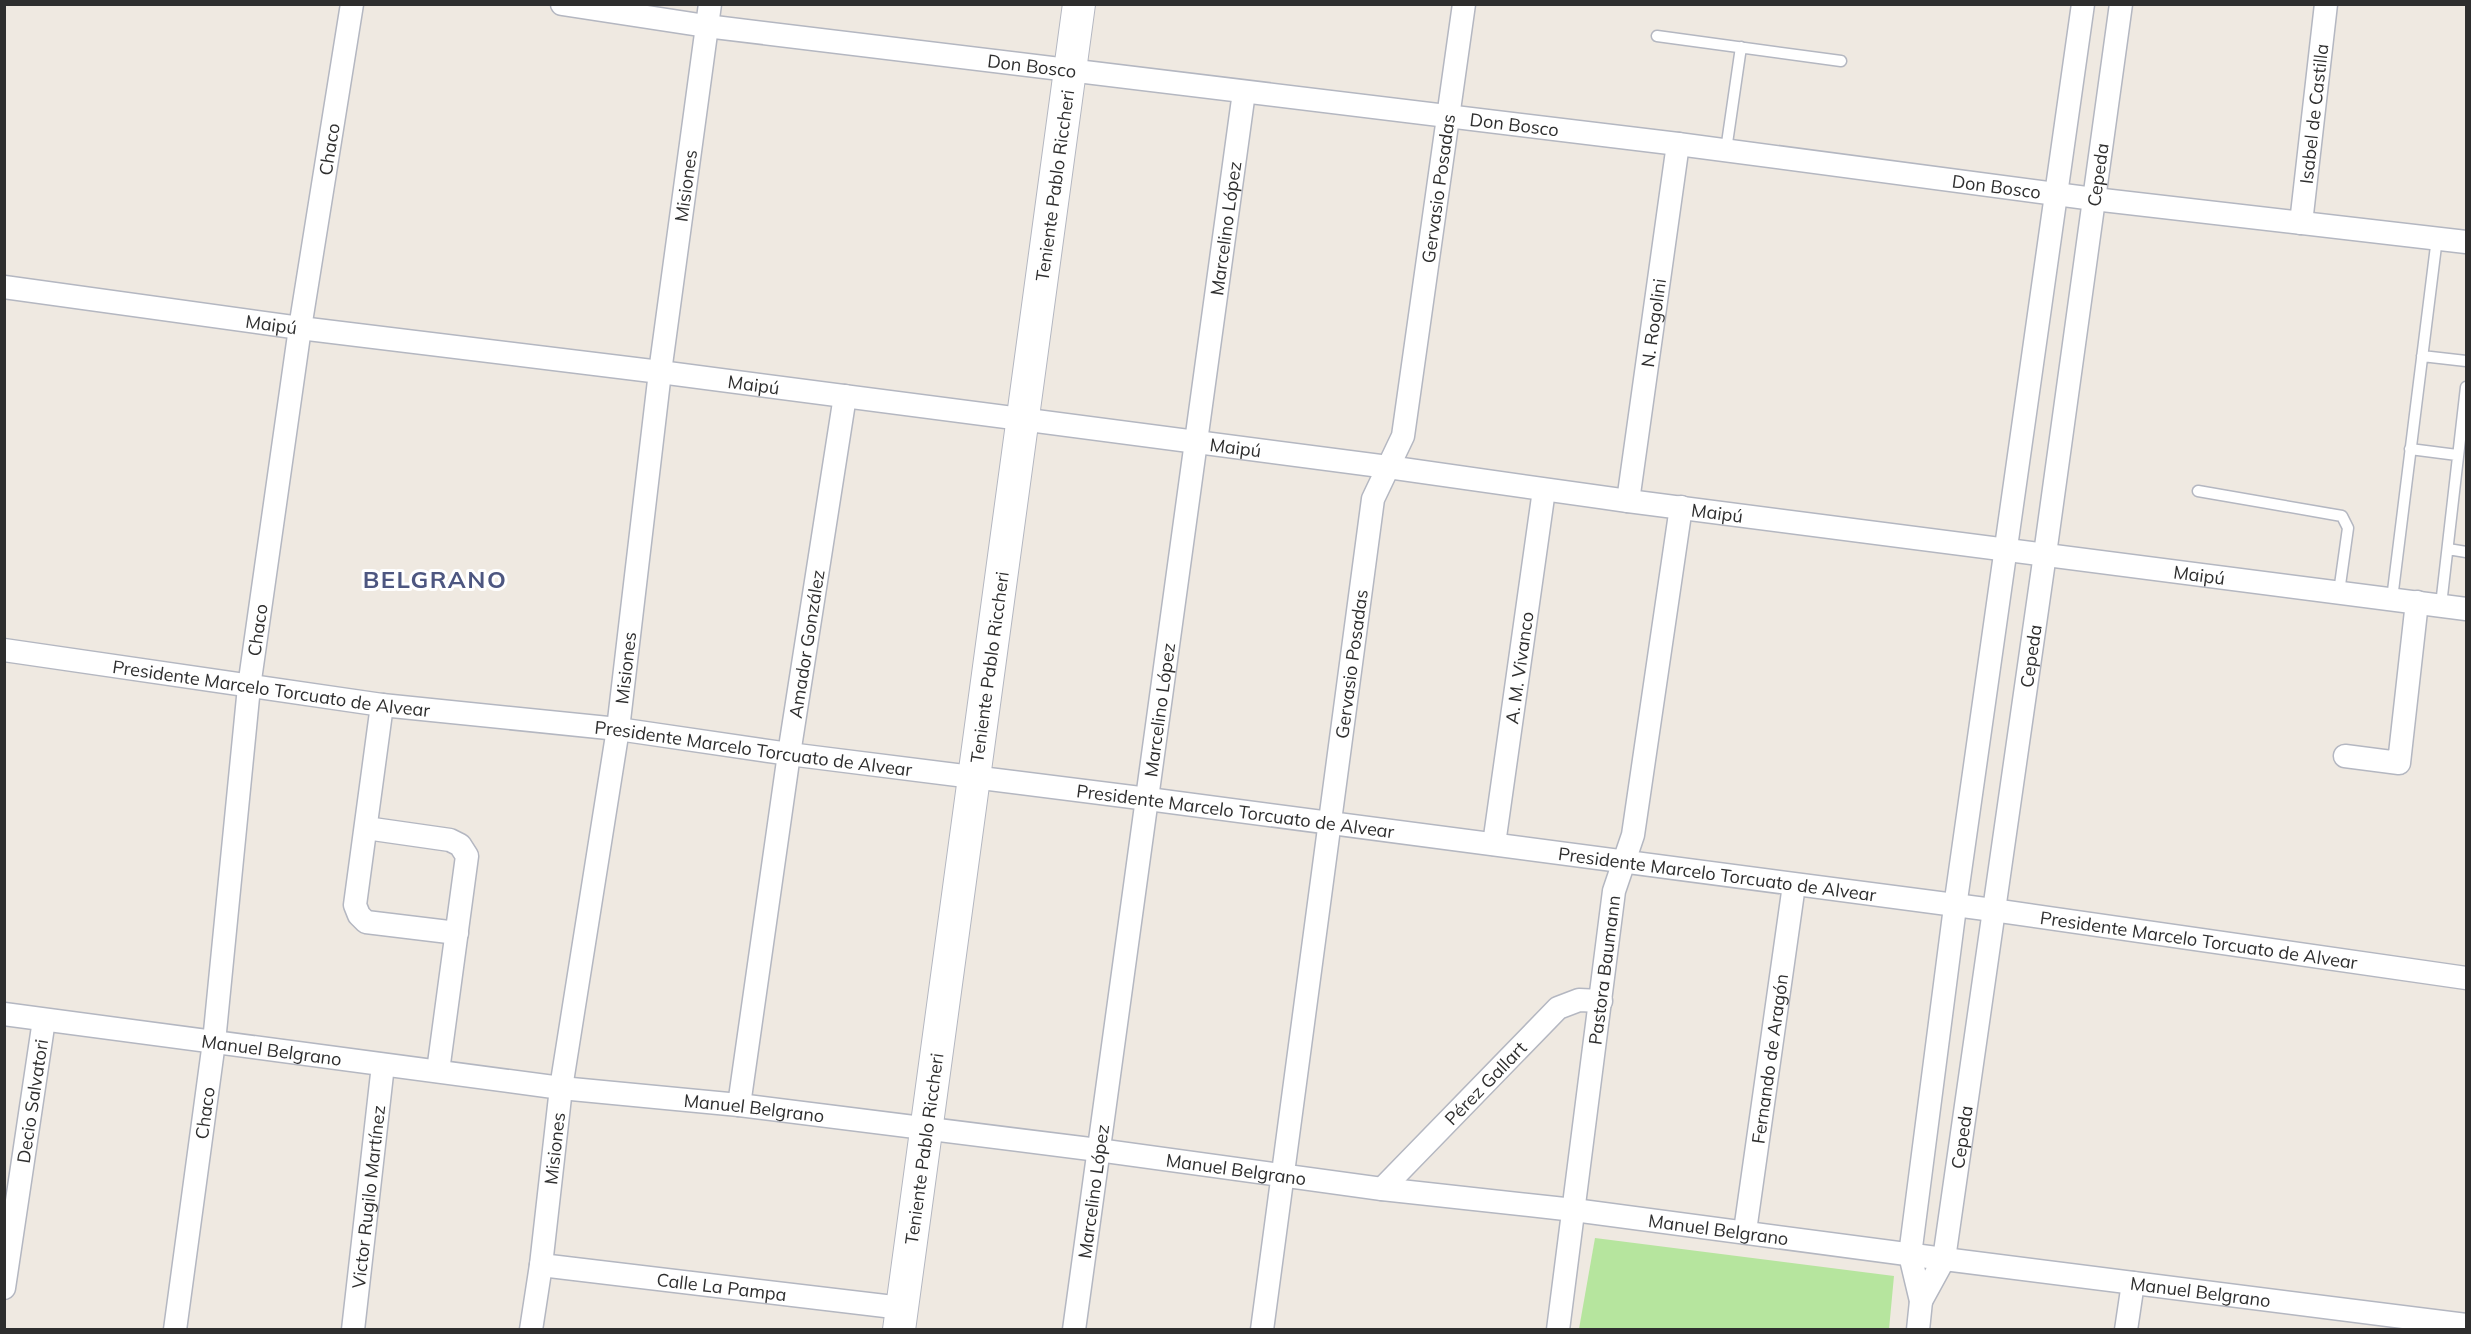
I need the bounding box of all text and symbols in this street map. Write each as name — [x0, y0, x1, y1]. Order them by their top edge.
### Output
street label: Isabel de Castilla — [2294, 42, 2333, 185]
street label: Don Bosco — [986, 49, 1078, 82]
street label: Teniente Pablo Riccheri — [1030, 88, 1079, 283]
street label: Don Bosco — [1469, 107, 1560, 141]
street label: Gervasio Posadas — [1416, 112, 1460, 265]
street label: Chaco — [313, 121, 344, 177]
street label: Cepeda — [2082, 142, 2113, 208]
street label: Misiones — [669, 148, 702, 223]
street label: Marcelino López — [1205, 160, 1246, 297]
street label: Don Bosco — [1951, 169, 2042, 203]
street label: N. Rogolini — [1635, 277, 1671, 369]
street label: Maipú — [244, 309, 299, 339]
street label: Maipú — [727, 369, 781, 399]
street label: Maipú — [1208, 432, 1263, 462]
street label: Maipú — [1690, 498, 1744, 527]
street label: Maipú — [2172, 560, 2226, 589]
district label: BELGRANO — [363, 564, 507, 594]
street label: Amador González — [783, 568, 829, 720]
street label: Teniente Pablo Riccheri — [965, 570, 1013, 764]
street label: Gervasio Posadas — [1330, 588, 1372, 740]
street label: Chaco — [242, 602, 272, 658]
street label: A. M. Vivanco — [1500, 610, 1538, 725]
street label: Cepeda — [2014, 623, 2046, 689]
street label: Misiones — [610, 630, 641, 705]
street label: Marcelino López — [1139, 641, 1180, 778]
street label: Presidente Marcelo Torcuato de Alvear — [111, 654, 432, 721]
street label: Presidente Marcelo Torcuato de Alvear — [594, 715, 914, 781]
street label: Presidente Marcelo Torcuato de Alvear — [1075, 779, 1396, 843]
street label: Presidente Marcelo Torcuato de Alvear — [1557, 842, 1878, 906]
street label: Pastora Baumann — [1583, 894, 1625, 1046]
street label: Presidente Marcelo Torcuato de Alvear — [2039, 905, 2359, 974]
street label: Fernando de Aragón — [1746, 972, 1793, 1145]
street label: Manuel Belgrano — [200, 1029, 343, 1070]
street label: Pérez Gallart — [1439, 1036, 1531, 1130]
street label: Decio Salvatori — [11, 1037, 53, 1165]
street label: Teniente Pablo Riccheri — [899, 1051, 948, 1246]
street label: Chaco — [189, 1085, 219, 1141]
street label: Manuel Belgrano — [683, 1088, 826, 1127]
street label: Victor Rugilo Martínez — [346, 1104, 390, 1290]
street label: Cepeda — [1946, 1104, 1977, 1170]
street label: Misiones — [539, 1111, 570, 1186]
street label: Marcelino López — [1072, 1123, 1114, 1260]
street label: Manuel Belgrano — [1165, 1148, 1308, 1190]
street label: Manuel Belgrano — [1647, 1208, 1790, 1250]
street label: Calle La Pampa — [655, 1267, 788, 1306]
street label: Manuel Belgrano — [2129, 1271, 2272, 1312]

